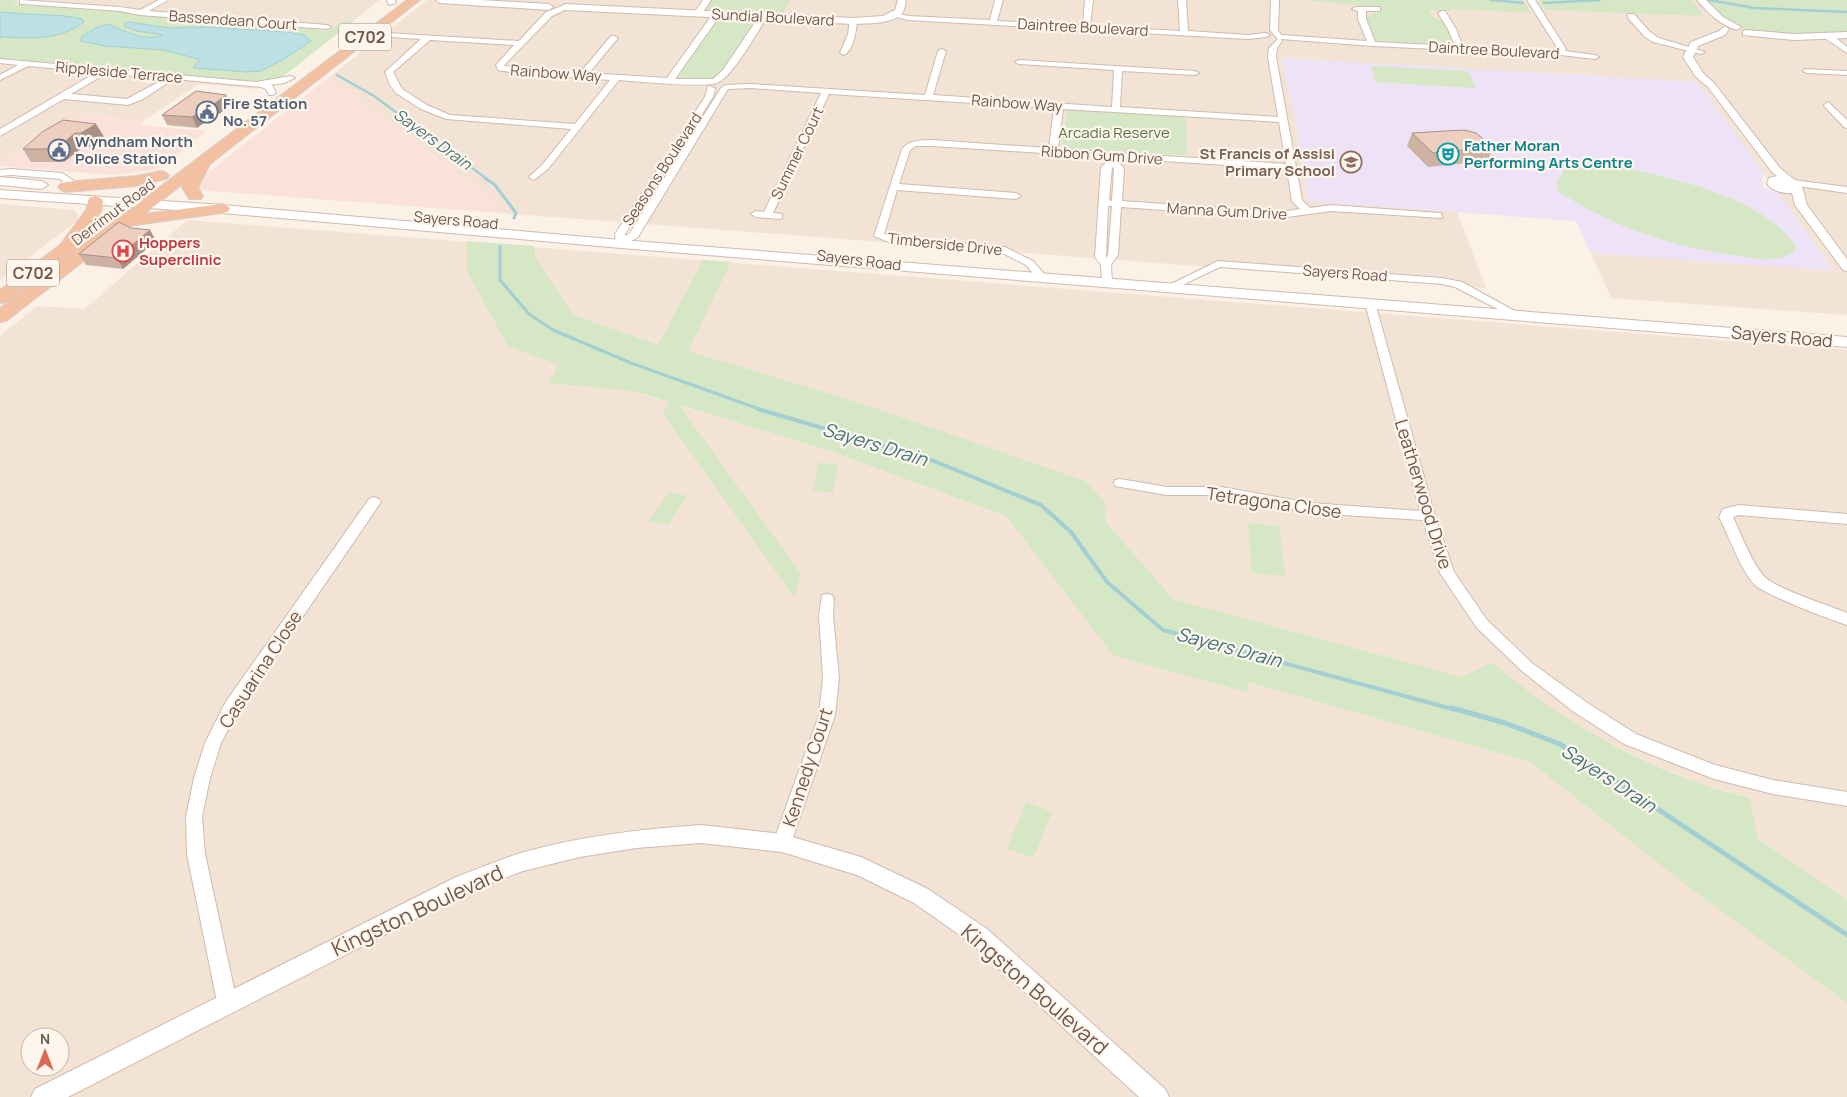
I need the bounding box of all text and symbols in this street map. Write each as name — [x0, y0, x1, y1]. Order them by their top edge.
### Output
street label: Sundial Boulevard — [711, 3, 835, 31]
street label: Bassendean Court — [168, 5, 298, 35]
street label: Daintree Boulevard — [1017, 13, 1149, 41]
road number: C702 — [339, 24, 391, 51]
street label: Daintree Boulevard — [1428, 36, 1560, 64]
street label: Rippleside Terrace — [55, 56, 184, 88]
street label: Rainbow Way — [510, 59, 602, 87]
street label: Rainbow Way — [971, 89, 1063, 117]
place label: Fire Station No. 57 — [223, 93, 307, 131]
public building icon: Fire Station No. 57 — [195, 100, 219, 124]
water label: Sayers Drain — [390, 103, 477, 175]
street label: Summer Court — [766, 103, 828, 203]
street label: Seasons Boulevard — [617, 108, 707, 230]
park label: Arcadia Reserve — [1058, 122, 1170, 143]
place label: Wyndham North Police Station — [75, 131, 193, 169]
place label: Father Moran Performing Arts Centre — [1464, 135, 1633, 173]
public building icon: Wyndham North Police Station — [47, 138, 71, 162]
street label: Ribbon Gum Drive — [1041, 140, 1164, 170]
theatre icon: Father Moran Performing Arts Centre — [1436, 142, 1460, 166]
place label: St Francis of Assisi Primary School — [1200, 143, 1335, 181]
school or university icon: St Francis of Assisi Primary School — [1339, 150, 1363, 174]
street label: Derrimut Road — [67, 174, 159, 250]
street label: Manna Gum Drive — [1166, 197, 1288, 225]
street label: Sayers Road — [413, 206, 499, 234]
street label: Timberside Drive — [887, 228, 1004, 260]
place label: Hoppers Superclinic — [139, 232, 222, 270]
hospital icon: Hoppers Superclinic — [111, 239, 135, 263]
street label: Sayers Road — [816, 244, 902, 276]
road number: C702 — [7, 260, 59, 286]
street label: Sayers Road — [1302, 260, 1388, 286]
street label: Sayers Road — [1730, 320, 1834, 352]
water label: Sayers Drain — [819, 416, 931, 472]
street label: Leatherwood Drive — [1390, 416, 1458, 572]
street label: Tetragona Close — [1205, 481, 1343, 523]
street label: Casuarina Close — [213, 606, 307, 732]
water label: Sayers Drain — [1173, 620, 1285, 674]
street label: Kennedy Court — [776, 704, 838, 830]
water label: Sayers Drain — [1557, 738, 1662, 819]
street label: Kingston Boulevard — [327, 858, 507, 962]
street label: Kingston Boulevard — [955, 917, 1115, 1061]
north arrow — [20, 1027, 70, 1077]
text: N — [40, 1029, 50, 1048]

